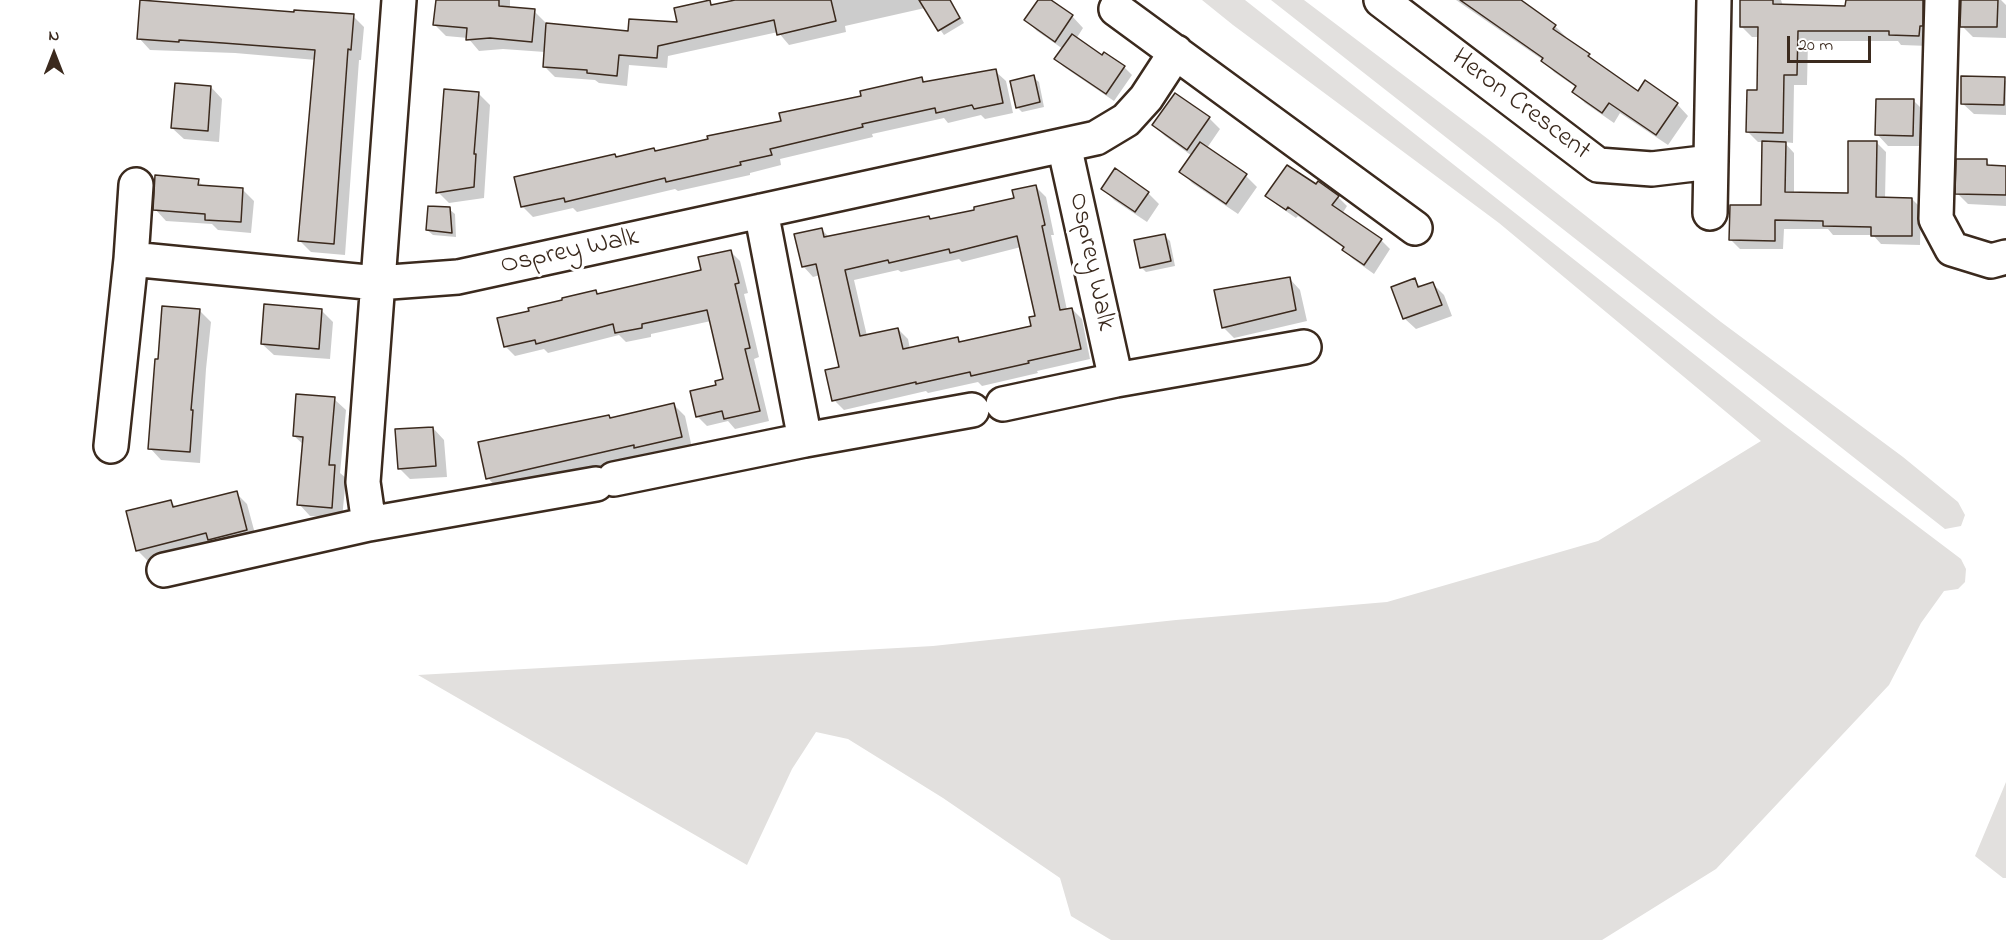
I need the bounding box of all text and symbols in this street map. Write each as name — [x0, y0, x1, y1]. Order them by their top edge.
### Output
north arrow — [24, 24, 84, 84]
text: N — [49, 24, 59, 48]
scale bar — [1790, 24, 1874, 62]
text: 20 m — [1798, 33, 1833, 59]
street label: Heron Crescent — [1444, 43, 1596, 169]
street label: Osprey Walk — [1060, 190, 1120, 334]
street label: Osprey Walk — [498, 223, 642, 283]

